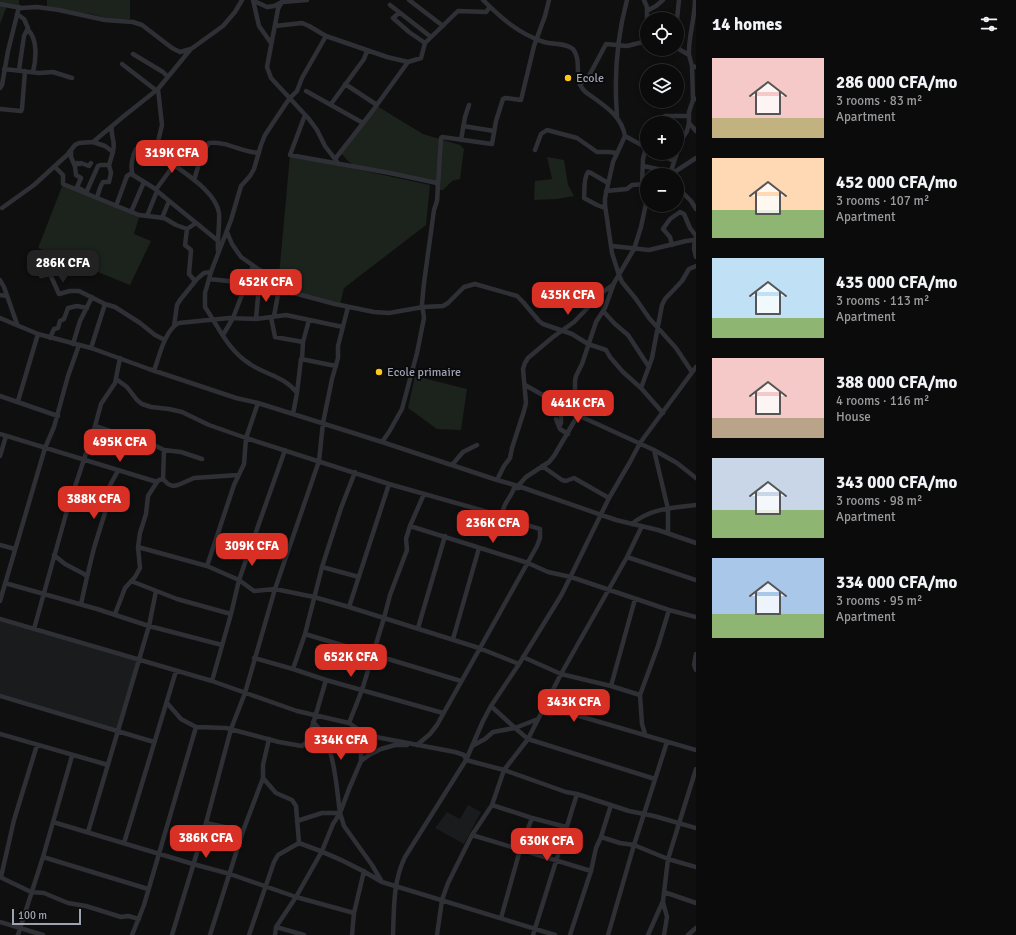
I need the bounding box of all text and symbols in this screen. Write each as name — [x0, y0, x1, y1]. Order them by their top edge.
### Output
map controls — [640, 12, 684, 212]
button: locate — [640, 12, 684, 56]
icon: filters — [978, 13, 1000, 35]
text: 14 homes — [712, 14, 782, 35]
button: layers — [640, 64, 684, 108]
place label: Ecole — [576, 71, 604, 86]
text: 286 000 CFA/mo — [836, 72, 957, 93]
marker: Ecole — [563, 73, 573, 83]
icon: home — [744, 74, 792, 122]
text: 3 rooms · 83 m² — [836, 93, 922, 109]
text: Apartment — [836, 109, 896, 125]
button: + — [640, 116, 684, 160]
pin: 319K CFA — [131, 140, 213, 174]
text: 319K CFA — [145, 145, 199, 161]
button: − — [640, 168, 684, 212]
text: 452 000 CFA/mo — [836, 172, 957, 193]
icon: home — [744, 174, 792, 222]
text: 3 rooms · 107 m² — [836, 193, 929, 209]
text: Apartment — [836, 209, 896, 225]
pin: 286K CFA — [22, 250, 104, 284]
text: 286K CFA — [36, 255, 90, 271]
pin: 452K CFA — [225, 269, 307, 303]
text: 435 000 CFA/mo — [836, 272, 957, 293]
text: 452K CFA — [239, 274, 293, 290]
icon: home — [744, 274, 792, 322]
pin: 435K CFA — [527, 282, 609, 316]
text: 435K CFA — [541, 287, 595, 303]
text: 3 rooms · 113 m² — [836, 293, 929, 309]
text: Apartment — [836, 309, 896, 325]
place label: Ecole primaire — [387, 365, 461, 380]
marker: Ecole primaire — [374, 367, 384, 377]
text: 388 000 CFA/mo — [836, 372, 957, 393]
icon: home — [744, 374, 792, 422]
pin: 441K CFA — [537, 390, 619, 424]
text: 4 rooms · 116 m² — [836, 393, 929, 409]
text: 441K CFA — [551, 395, 605, 411]
text: House — [836, 409, 871, 425]
pin: 495K CFA — [79, 429, 161, 463]
text: 495K CFA — [93, 434, 147, 450]
text: 343 000 CFA/mo — [836, 472, 957, 493]
icon: home — [744, 474, 792, 522]
pin: 388K CFA — [53, 486, 135, 520]
text: 388K CFA — [67, 491, 121, 507]
text: 3 rooms · 98 m² — [836, 493, 922, 509]
text: Apartment — [836, 509, 896, 525]
pin: 236K CFA — [452, 510, 534, 544]
text: 236K CFA — [466, 515, 520, 531]
pin: 309K CFA — [211, 533, 293, 567]
text: 309K CFA — [225, 538, 279, 554]
text: 334 000 CFA/mo — [836, 572, 957, 593]
icon: home — [744, 574, 792, 622]
text: 3 rooms · 95 m² — [836, 593, 922, 609]
text: Apartment — [836, 609, 896, 625]
pin: 652K CFA — [310, 644, 392, 678]
text: 652K CFA — [324, 649, 378, 665]
pin: 343K CFA — [533, 689, 615, 723]
text: 343K CFA — [547, 694, 601, 710]
pin: 334K CFA — [300, 727, 382, 761]
text: 334K CFA — [314, 732, 368, 748]
pin: 386K CFA — [165, 825, 247, 859]
pin: 630K CFA — [506, 828, 588, 862]
text: 386K CFA — [179, 830, 233, 846]
text: 630K CFA — [520, 833, 574, 849]
scale bar — [12, 907, 81, 926]
text: 100 m — [18, 909, 47, 922]

